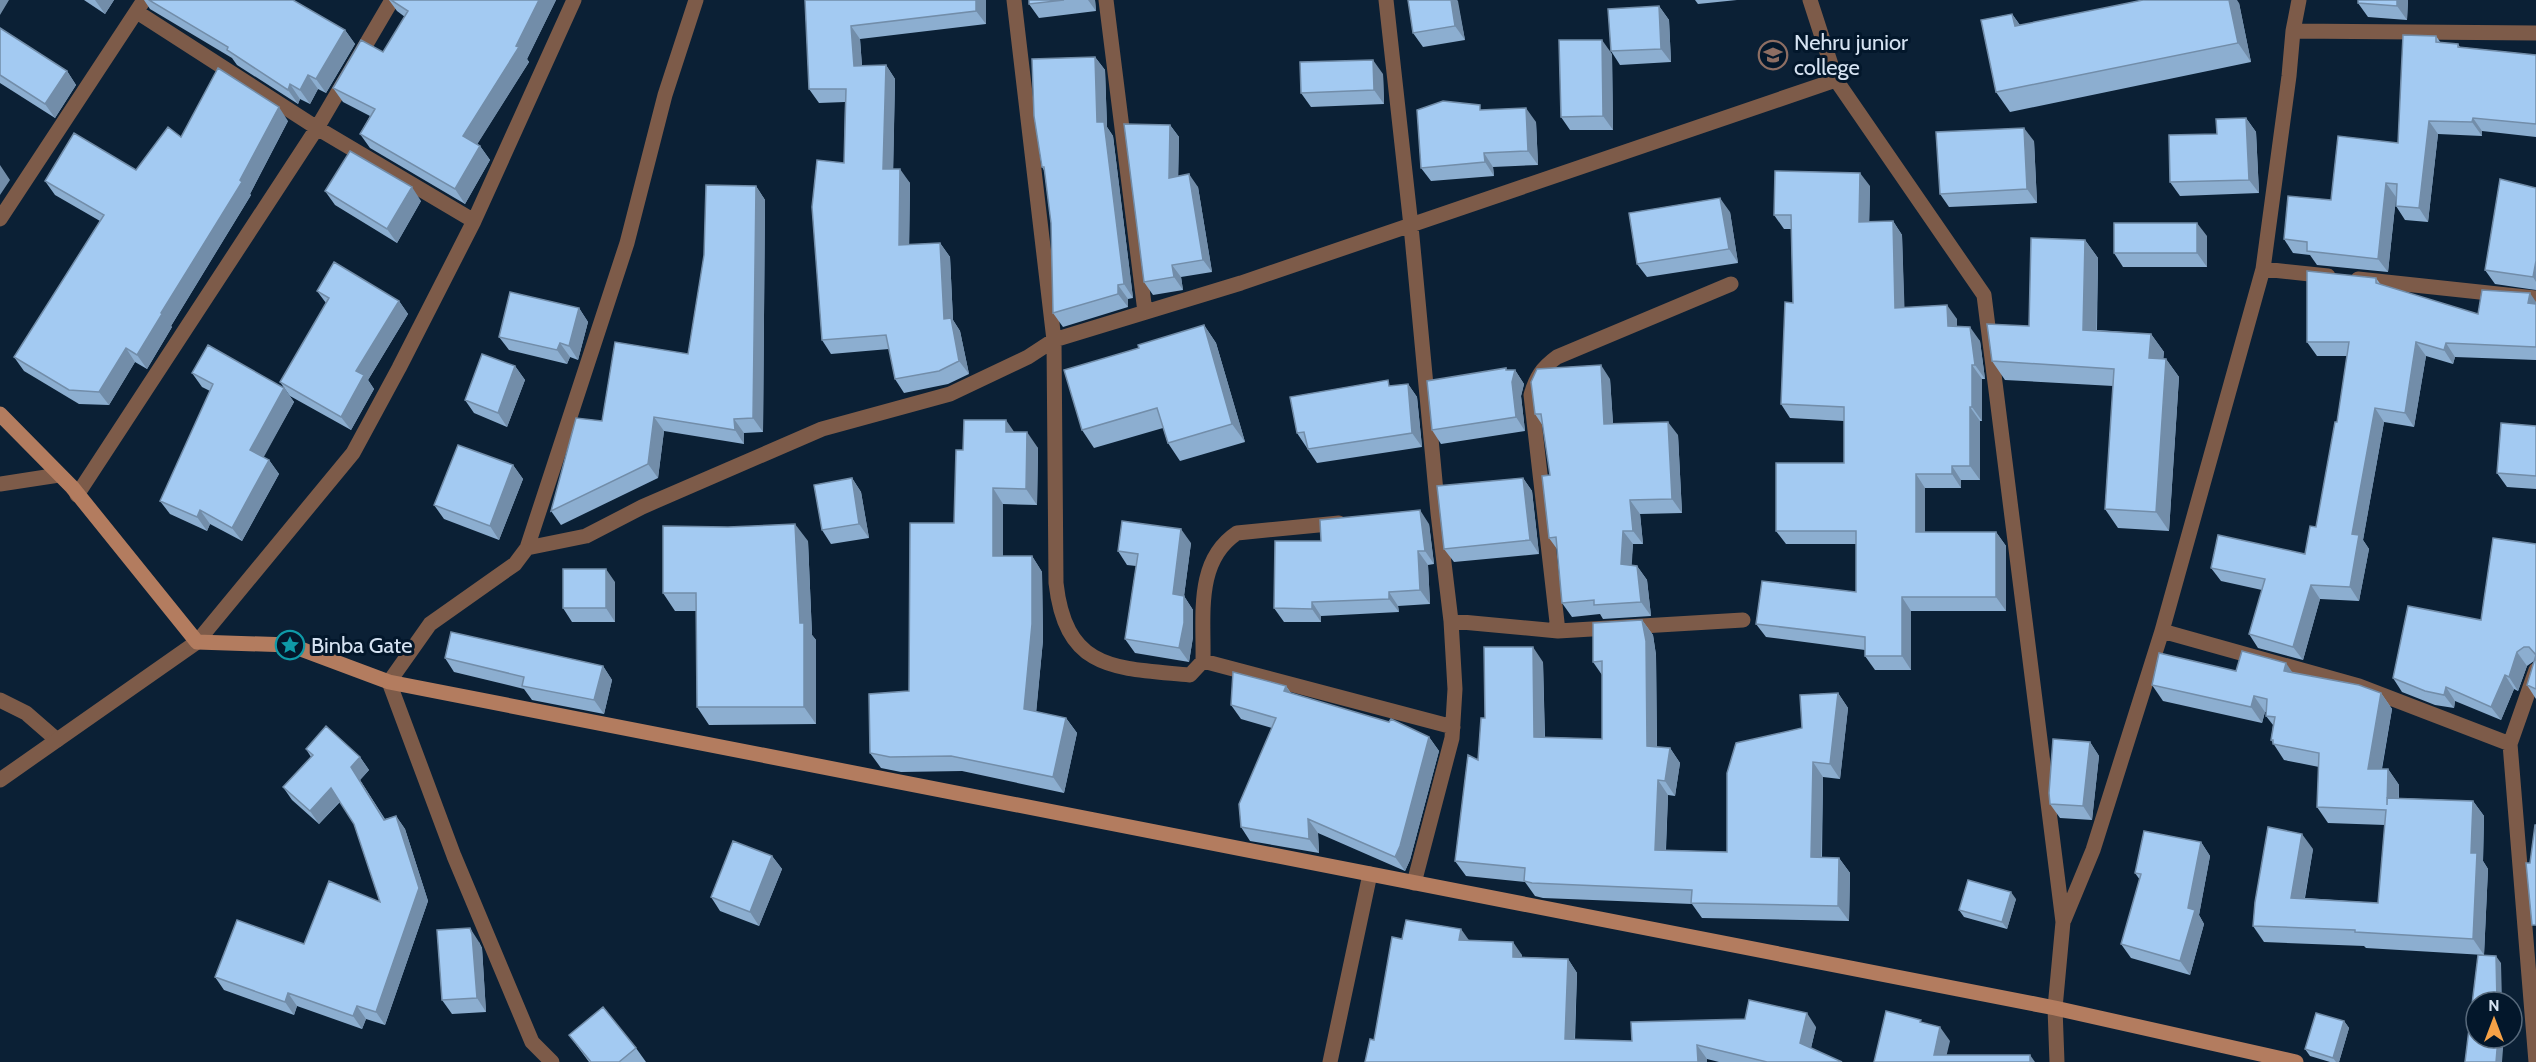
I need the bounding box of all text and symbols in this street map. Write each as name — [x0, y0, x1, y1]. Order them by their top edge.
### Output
place label: Nehru junior college — [1794, 29, 1908, 81]
school or university icon: Nehru junior college — [1757, 39, 1789, 71]
place icon: Binba Gate — [274, 629, 306, 661]
place label: Binba Gate — [311, 632, 412, 659]
north arrow — [2464, 990, 2524, 1050]
text: N — [2488, 996, 2500, 1015]

